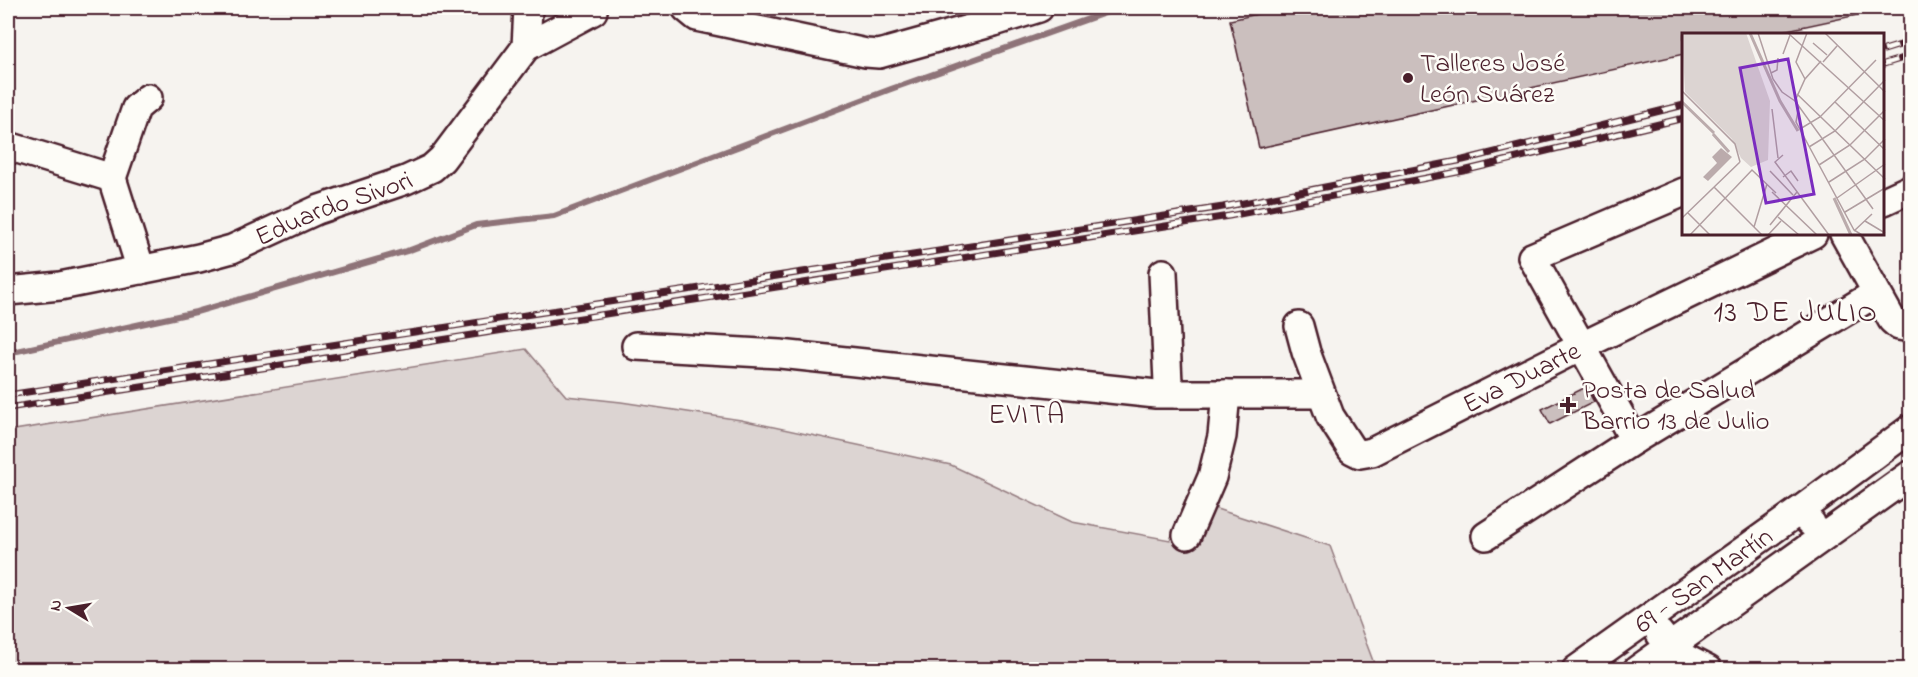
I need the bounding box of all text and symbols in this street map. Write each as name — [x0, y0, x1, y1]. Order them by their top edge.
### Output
inset map — [1682, 33, 1885, 236]
place label: Talleres José León Suárez — [1420, 45, 1566, 115]
marker: Talleres José León Suárez — [1401, 71, 1415, 85]
street label: Eduardo Sivori — [249, 162, 420, 258]
district label: 13 DE JULIO — [1713, 292, 1879, 336]
street label: Eva Duarte — [1457, 332, 1589, 425]
place label: Posta de Salud Barrio 13 de Julio — [1581, 372, 1770, 442]
district label: EVITA — [988, 396, 1066, 437]
marker: Posta de Salud Barrio 13 de Julio — [1559, 396, 1577, 414]
street label: 69 - San Martín — [1627, 518, 1782, 644]
north arrow — [39, 578, 99, 638]
text: N — [43, 598, 69, 613]

